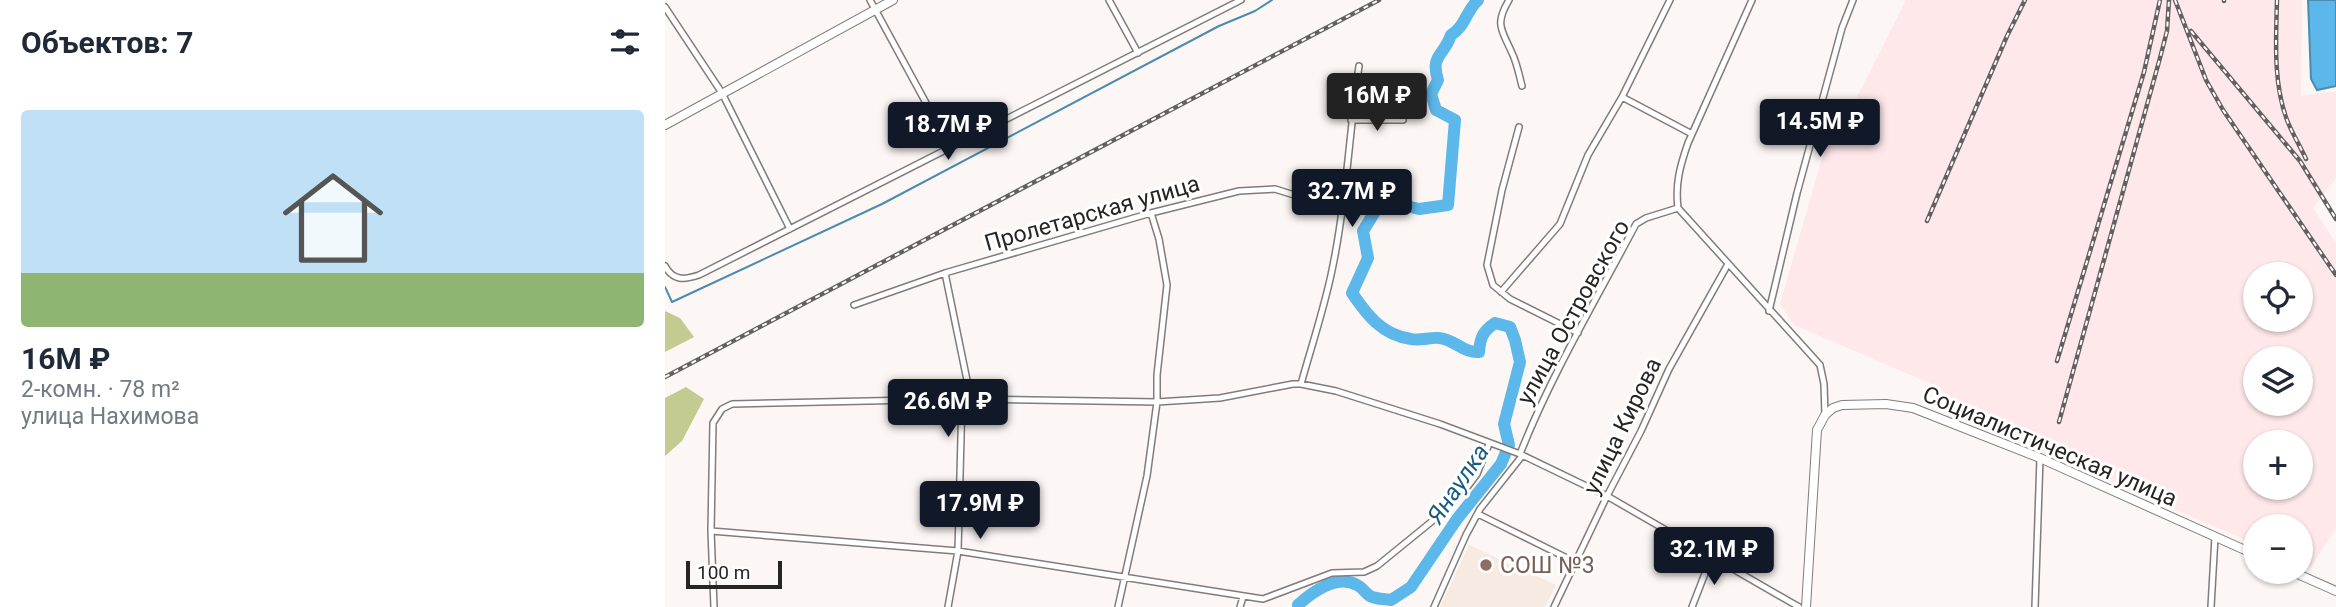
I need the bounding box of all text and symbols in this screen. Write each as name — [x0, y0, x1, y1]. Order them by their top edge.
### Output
icon: filters — [606, 23, 644, 61]
text: Объектов: 7 — [21, 25, 193, 60]
pin: 16M ₽ — [1328, 74, 1426, 133]
text: 16M ₽ — [1343, 82, 1411, 109]
pin: 14.5M ₽ — [1755, 100, 1885, 159]
pin: 18.7M ₽ — [883, 102, 1013, 162]
text: 14.5M ₽ — [1776, 108, 1864, 135]
text: 18.7M ₽ — [904, 111, 992, 138]
icon: home — [270, 155, 396, 281]
street label: Пролетарская улица — [982, 170, 1203, 257]
pin: 32.7M ₽ — [1287, 170, 1417, 229]
text: 32.7M ₽ — [1308, 178, 1396, 205]
street label: улица Островского — [1511, 215, 1635, 409]
map controls — [2243, 262, 2313, 584]
button: locate — [2243, 262, 2313, 332]
text: 16M ₽ — [21, 341, 110, 376]
button: layers — [2243, 346, 2313, 416]
street label: улица Кирова — [1578, 354, 1667, 499]
text: 2-комн. · 78 m² — [21, 376, 180, 403]
pin: 26.6M ₽ — [883, 380, 1013, 439]
street label: Социалистическая улица — [1919, 381, 2181, 512]
text: 26.6M ₽ — [904, 388, 992, 415]
text: улица Нахимова — [21, 403, 199, 430]
button: + — [2243, 430, 2313, 500]
water label: Янаулка — [1421, 439, 1495, 530]
pin: 17.9M ₽ — [915, 482, 1045, 541]
text: 17.9M ₽ — [936, 490, 1024, 517]
button: − — [2243, 514, 2313, 584]
pin: 32.1M ₽ — [1649, 528, 1779, 587]
text: 32.1M ₽ — [1670, 536, 1758, 563]
place label: СОШ №3 — [1500, 552, 1595, 579]
marker: СОШ №3 — [1478, 557, 1494, 573]
scale bar — [686, 558, 782, 590]
text: 100 m — [697, 561, 750, 584]

